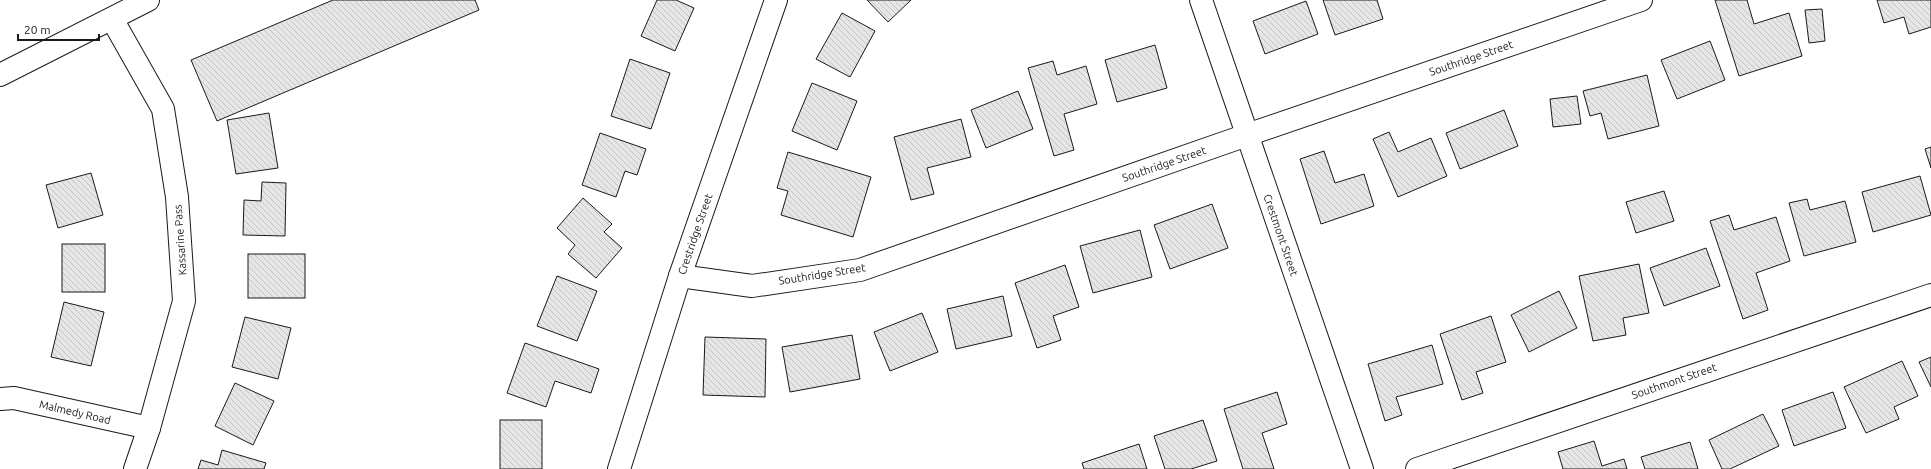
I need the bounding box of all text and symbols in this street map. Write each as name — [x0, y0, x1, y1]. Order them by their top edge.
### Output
scale bar — [18, 16, 99, 42]
text: 20 m — [24, 23, 51, 36]
street label: Southridge Street — [1427, 38, 1515, 78]
street label: Southridge Street — [1120, 144, 1208, 184]
street label: Crestridge Street — [675, 191, 715, 276]
street label: Crestmont Street — [1261, 192, 1301, 278]
street label: Kassarine Pass — [172, 204, 188, 276]
street label: Southridge Street — [778, 261, 867, 287]
street label: Southmont Street — [1630, 361, 1719, 401]
street label: Malmedy Road — [38, 398, 112, 426]

